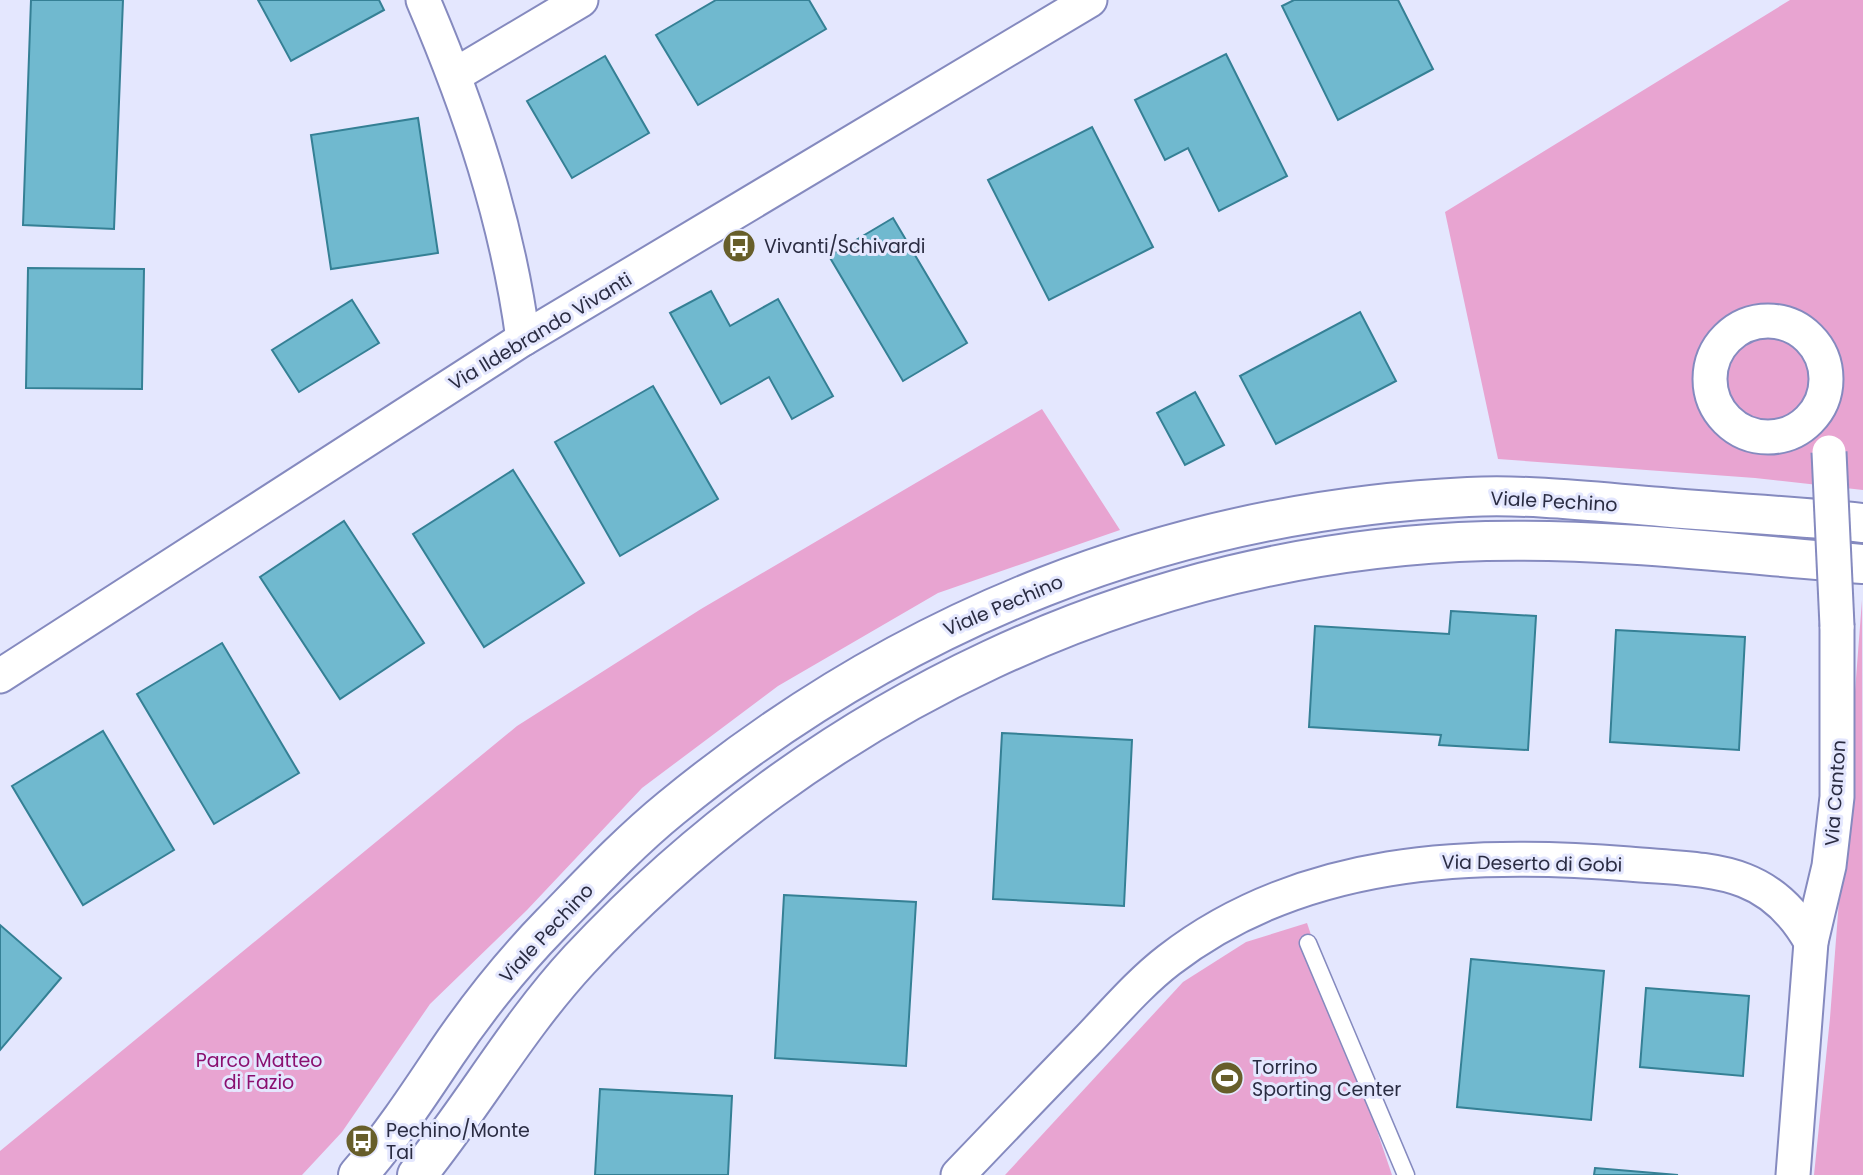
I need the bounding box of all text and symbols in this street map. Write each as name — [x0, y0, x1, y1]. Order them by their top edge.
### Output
bus stop icon: Vivanti/Schivardi — [720, 227, 758, 265]
place label: Vivanti/Schivardi — [764, 233, 925, 260]
street label: Via Ildebrando Vivanti — [444, 266, 637, 397]
street label: Viale Pechino — [1490, 485, 1618, 518]
street label: Viale Pechino — [939, 568, 1067, 643]
street label: Via Canton — [1818, 739, 1853, 847]
street label: Via Deserto di Gobi — [1441, 848, 1623, 879]
street label: Viale Pechino — [493, 878, 600, 989]
park label: Parco Matteo di Fazio — [196, 1047, 322, 1096]
place label: Torrino Sporting Center — [1252, 1054, 1401, 1103]
sports icon: Torrino Sporting Center — [1208, 1059, 1246, 1097]
place label: Pechino/Monte Tai — [386, 1117, 530, 1166]
bus stop icon: Pechino/Monte Tai — [343, 1122, 381, 1160]

